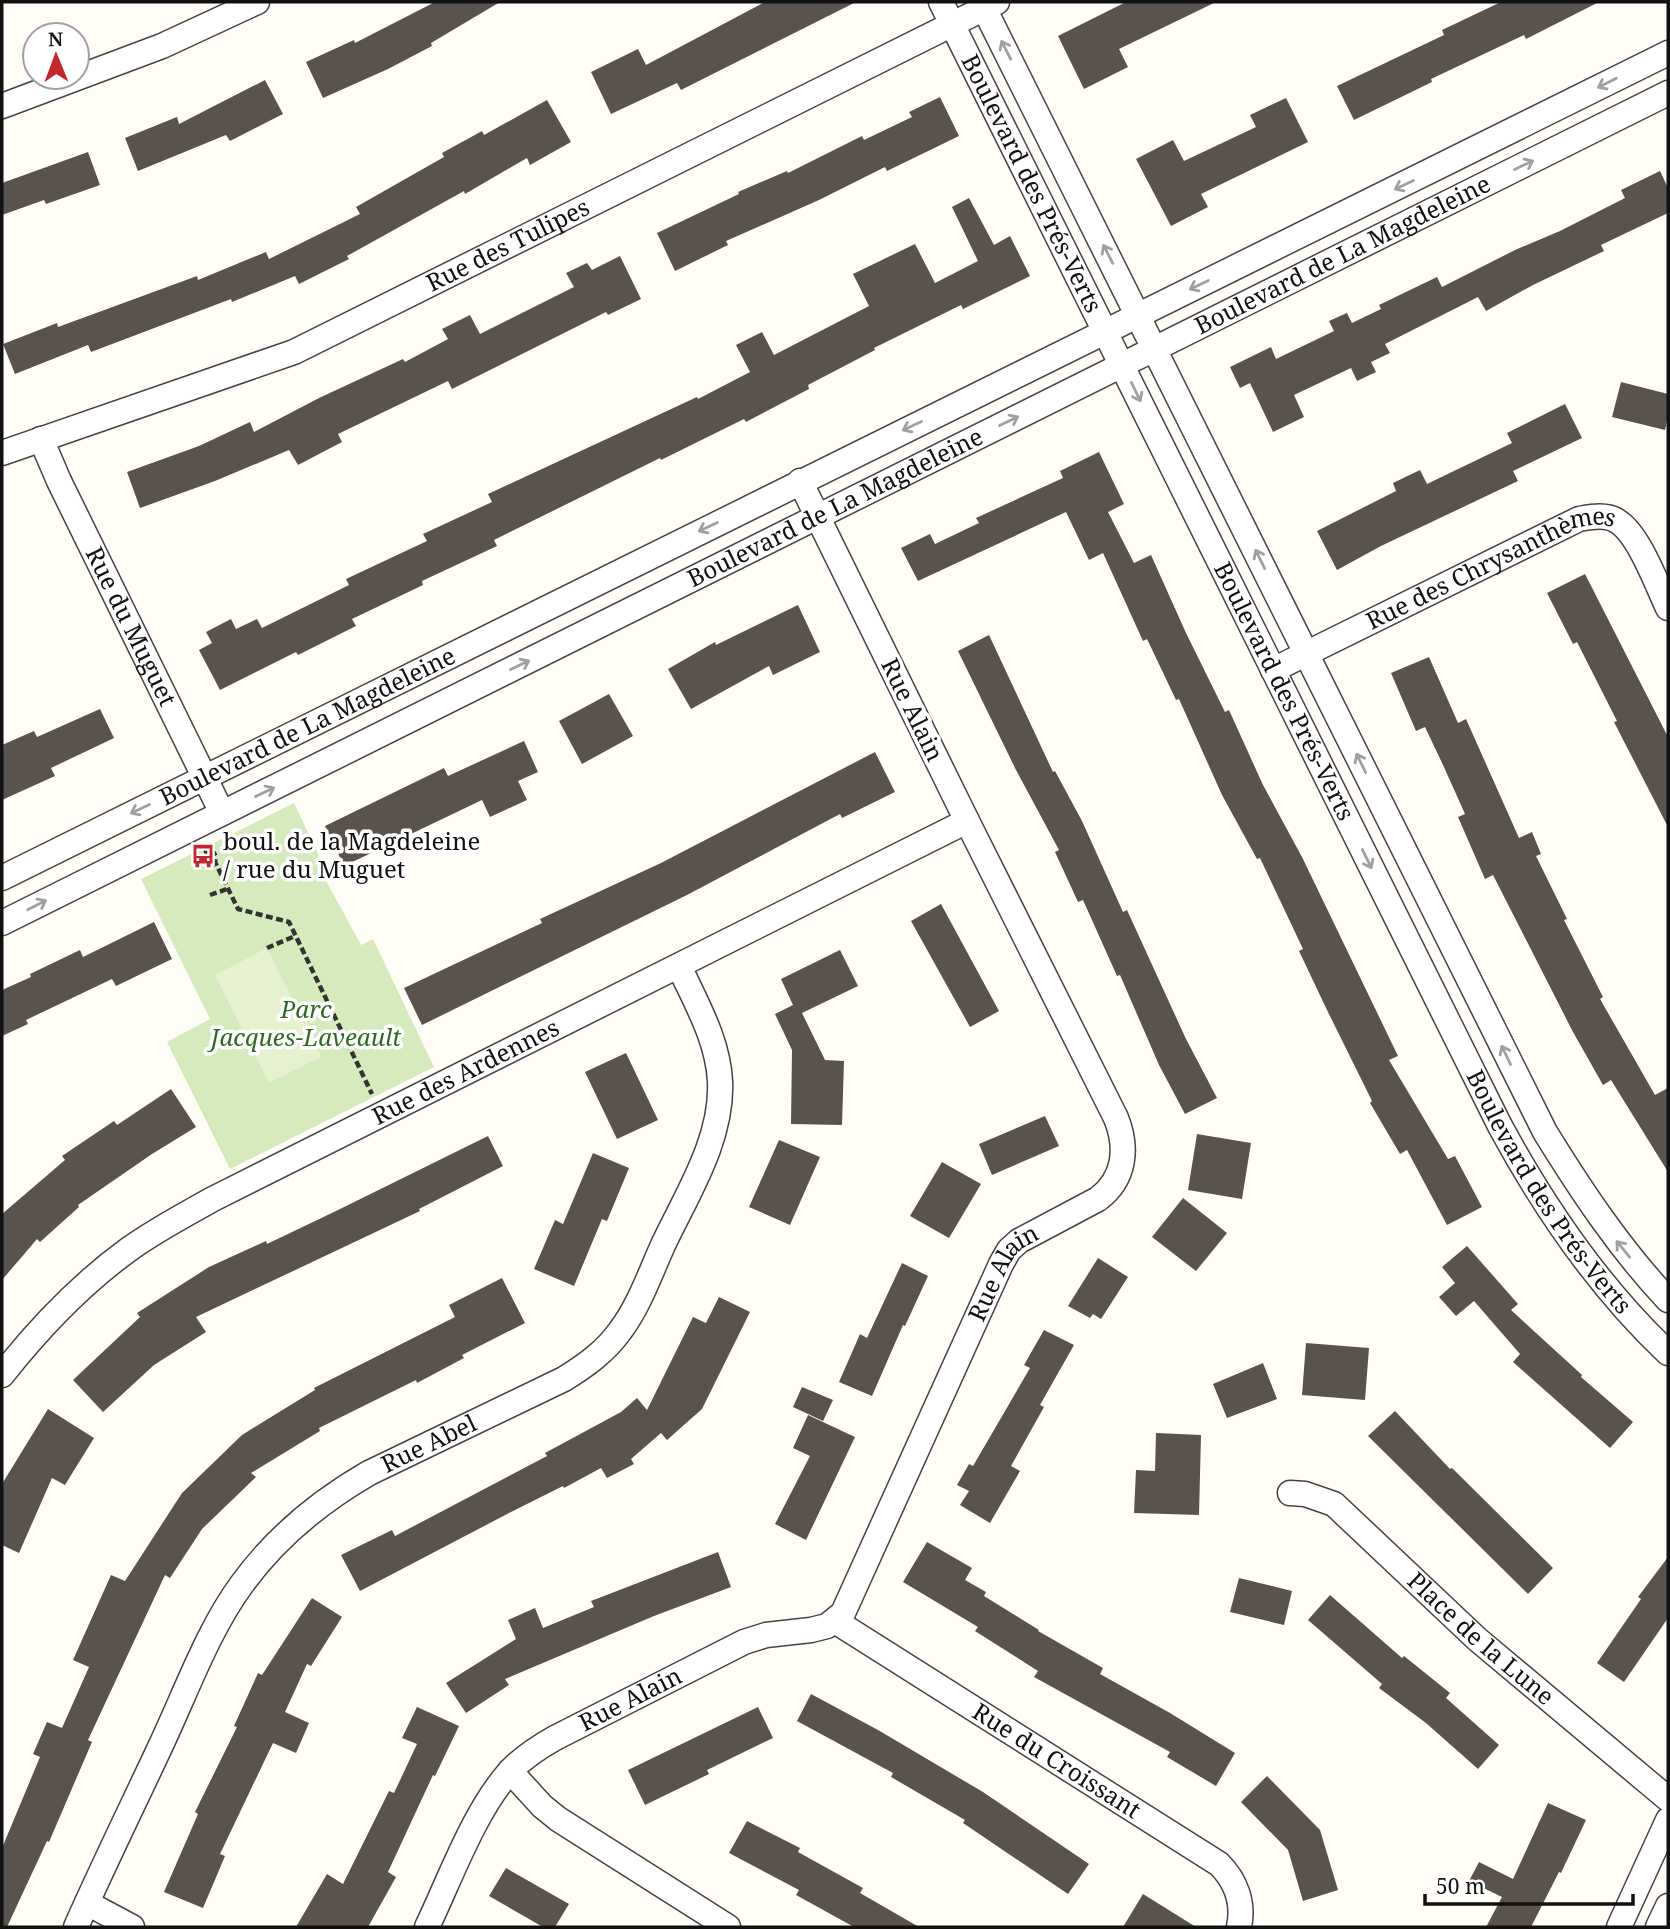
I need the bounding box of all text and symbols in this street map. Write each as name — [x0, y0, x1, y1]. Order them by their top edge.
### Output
north arrow — [21, 21, 91, 91]
text: N — [48, 26, 63, 52]
one-way arrow — [998, 40, 1012, 61]
street label: Boulevard des Prés-Verts — [955, 48, 1111, 318]
one-way arrow — [1597, 77, 1618, 91]
one-way arrow — [1513, 158, 1534, 172]
street label: Boulevard de La Magdeleine — [1189, 166, 1496, 341]
one-way arrow — [1394, 179, 1415, 193]
street label: Rue des Tulipes — [420, 190, 594, 299]
one-way arrow — [1100, 244, 1114, 265]
one-way arrow — [1189, 279, 1210, 292]
one-way arrow — [1129, 381, 1143, 401]
one-way arrow — [998, 414, 1019, 427]
street label: Boulevard de La Magdeleine — [681, 419, 988, 594]
one-way arrow — [902, 419, 923, 433]
street label: Rue des Chrysanthèmes — [1360, 499, 1621, 637]
one-way arrow — [698, 520, 719, 534]
street label: Rue du Muguet — [79, 541, 185, 711]
one-way arrow — [1253, 549, 1266, 570]
street label: Boulevard des Prés-Verts — [1207, 556, 1363, 826]
street label: Boulevard de La Magdeleine — [153, 638, 460, 813]
street label: Rue Alain — [874, 652, 953, 767]
one-way arrow — [509, 657, 530, 671]
one-way arrow — [1354, 753, 1368, 774]
one-way arrow — [254, 784, 275, 798]
one-way arrow — [130, 803, 151, 817]
place label: boul. de la Magdeleine / rue du Muguet — [223, 824, 480, 885]
bus stop icon: boul. de la Magdeleine / rue du Muguet — [189, 842, 217, 870]
one-way arrow — [1361, 848, 1374, 869]
one-way arrow — [26, 898, 47, 912]
park label: Parc Jacques-Laveault — [207, 992, 401, 1053]
street label: Rue des Ardennes — [366, 1010, 564, 1132]
one-way arrow — [1498, 1045, 1512, 1066]
street label: Boulevard des Prés-Verts — [1460, 1064, 1640, 1320]
street label: Rue Alain — [959, 1216, 1044, 1326]
one-way arrow — [1616, 1240, 1631, 1259]
street label: Rue Abel — [375, 1405, 482, 1480]
street label: Place de la Lune — [1401, 1564, 1562, 1712]
street label: Rue Alain — [573, 1658, 687, 1738]
street label: Rue du Croissant — [967, 1694, 1148, 1825]
scale bar — [1425, 1862, 1633, 1906]
text: 50 m — [1436, 1872, 1485, 1900]

